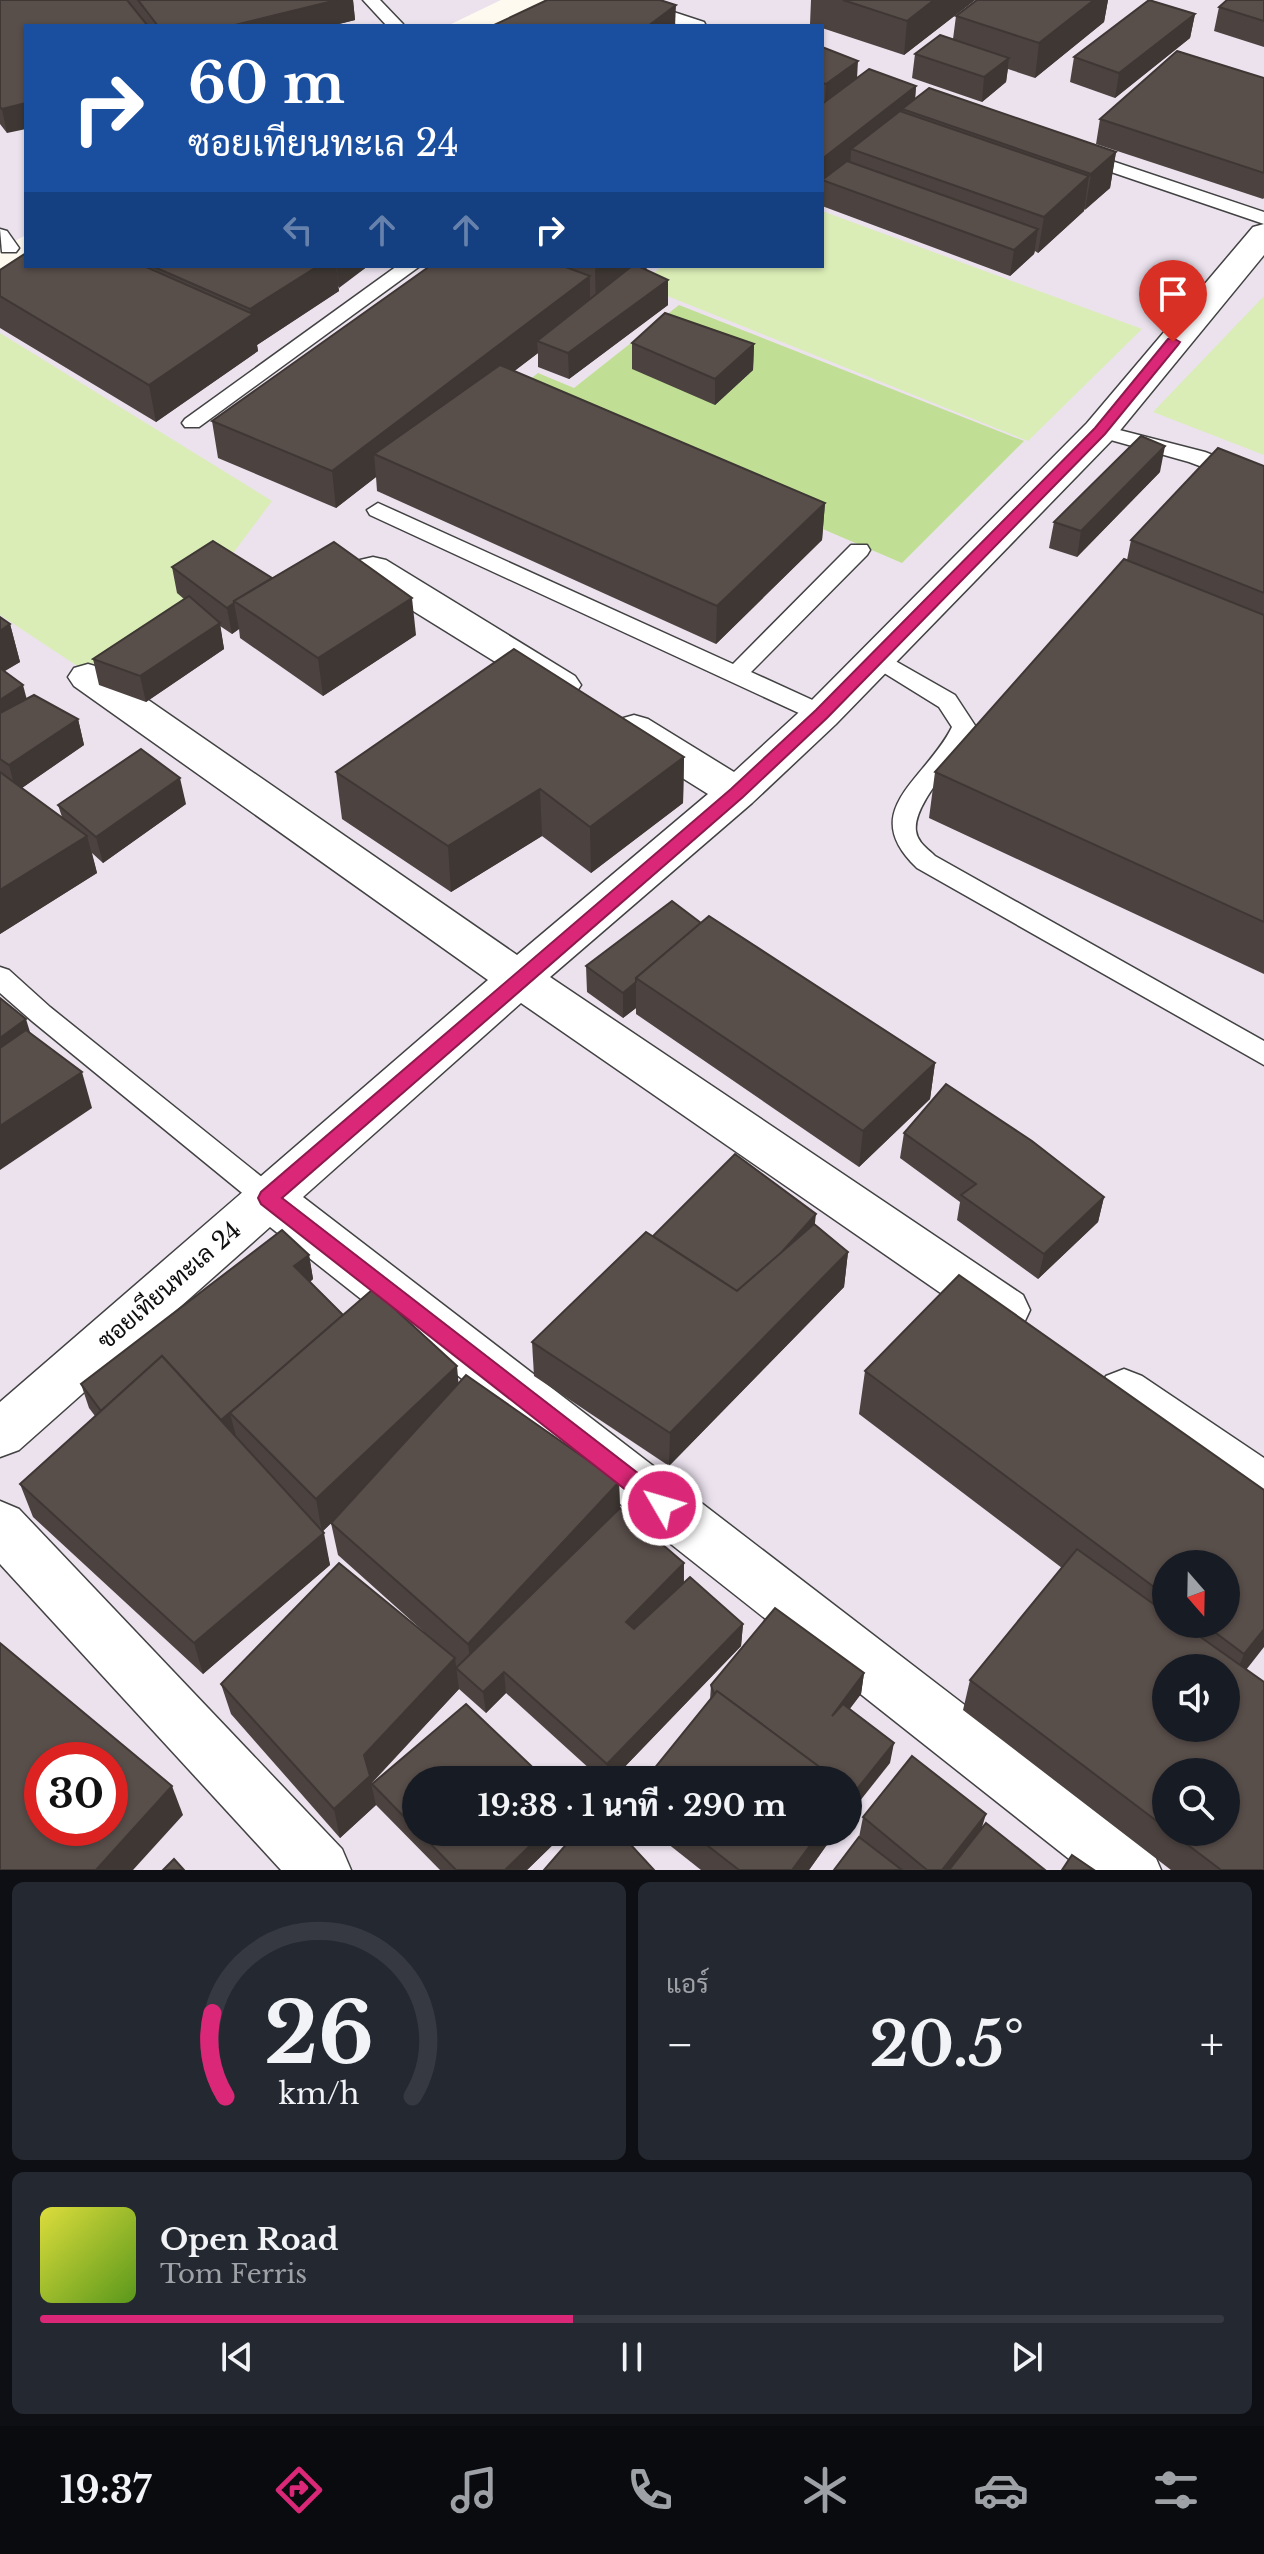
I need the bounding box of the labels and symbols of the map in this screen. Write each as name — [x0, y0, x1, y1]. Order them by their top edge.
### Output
pin — [1139, 260, 1207, 342]
street label: ซอยเทียนทะเล 24 — [91, 1215, 247, 1355]
position arrow — [620, 1463, 704, 1547]
north arrow — [1152, 1550, 1240, 1638]
speed limit sign: 30 — [24, 1742, 128, 1846]

